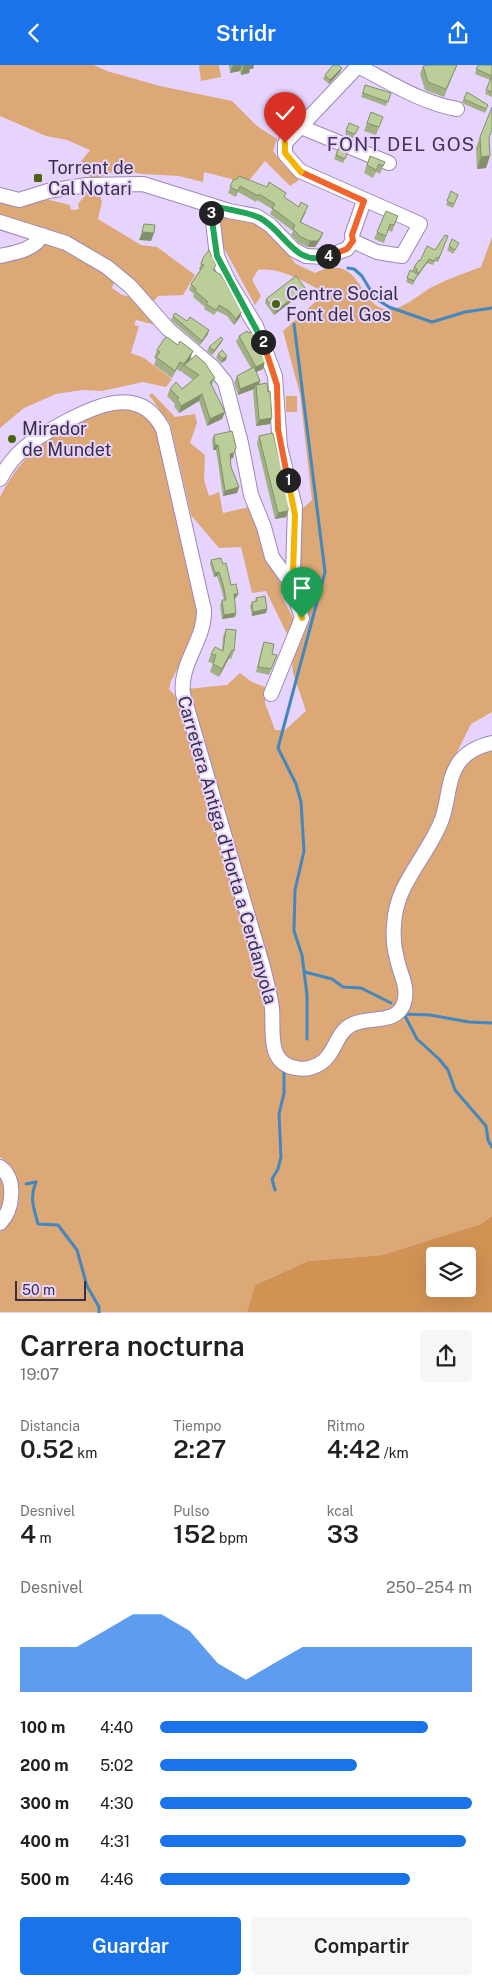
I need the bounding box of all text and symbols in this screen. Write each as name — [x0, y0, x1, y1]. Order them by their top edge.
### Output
icon: back — [20, 19, 48, 47]
icon: share — [444, 19, 472, 47]
text: Stridr — [216, 20, 276, 46]
pin — [264, 92, 306, 143]
icon: check — [271, 99, 299, 127]
district label: FONT DEL GOS — [327, 133, 475, 155]
place label: Torrent de Cal Notari — [48, 157, 134, 199]
marker: Torrent de Cal Notari — [32, 172, 44, 184]
pin: 3 — [198, 201, 224, 225]
text: 3 — [207, 205, 216, 221]
pin: 4 — [316, 243, 340, 269]
text: 4 — [324, 248, 333, 264]
place label: Centre Social Font del Gos — [286, 283, 399, 325]
marker: Centre Social Font del Gos — [270, 298, 282, 310]
pin: 2 — [250, 329, 276, 355]
text: 2 — [259, 334, 268, 350]
place label: Mirador de Mundet — [22, 418, 112, 460]
marker: Mirador de Mundet — [6, 433, 18, 445]
pin: 1 — [276, 467, 300, 493]
text: 1 — [286, 472, 292, 488]
pin — [281, 567, 323, 618]
icon: arrive — [288, 574, 316, 602]
street label: Carretera Antiga d'Horta a Cerdanyola — [173, 693, 282, 1006]
map controls — [426, 1247, 476, 1297]
button: layers — [426, 1247, 476, 1297]
scale bar — [15, 1277, 86, 1301]
text: 50 m — [22, 1282, 55, 1298]
text: Carrera nocturna — [20, 1329, 245, 1362]
button: share — [420, 1330, 472, 1382]
text: 19:07 — [20, 1365, 59, 1384]
text: Distancia — [20, 1418, 80, 1434]
text: Tiempo — [173, 1418, 221, 1434]
text: Ritmo — [327, 1418, 365, 1434]
text: 0.52 — [20, 1434, 74, 1464]
text: 2:27 — [173, 1434, 226, 1464]
text: 4:42 — [327, 1434, 380, 1464]
text: km — [74, 1445, 97, 1461]
text: /km — [380, 1445, 409, 1461]
text: Desnivel — [20, 1503, 75, 1519]
text: Pulso — [173, 1503, 209, 1519]
text: kcal — [327, 1503, 354, 1519]
text: 4 — [20, 1519, 36, 1549]
text: 152 — [173, 1519, 216, 1549]
text: 33 — [327, 1519, 359, 1549]
text: m — [36, 1530, 52, 1546]
text: bpm — [216, 1530, 248, 1546]
text: Desnivel — [20, 1578, 83, 1597]
text: 250–254 m — [386, 1578, 472, 1597]
text: 100 m — [20, 1718, 65, 1737]
text: 4:40 — [100, 1718, 133, 1737]
text: 200 m — [20, 1756, 69, 1775]
text: 5:02 — [100, 1756, 133, 1775]
text: 300 m — [20, 1794, 69, 1813]
text: 4:30 — [100, 1794, 133, 1813]
text: 400 m — [20, 1832, 69, 1851]
text: 4:31 — [100, 1832, 130, 1851]
text: 500 m — [20, 1870, 69, 1889]
text: 4:46 — [100, 1870, 134, 1889]
button: Guardar — [20, 1917, 241, 1975]
button: Compartir — [251, 1917, 472, 1975]

